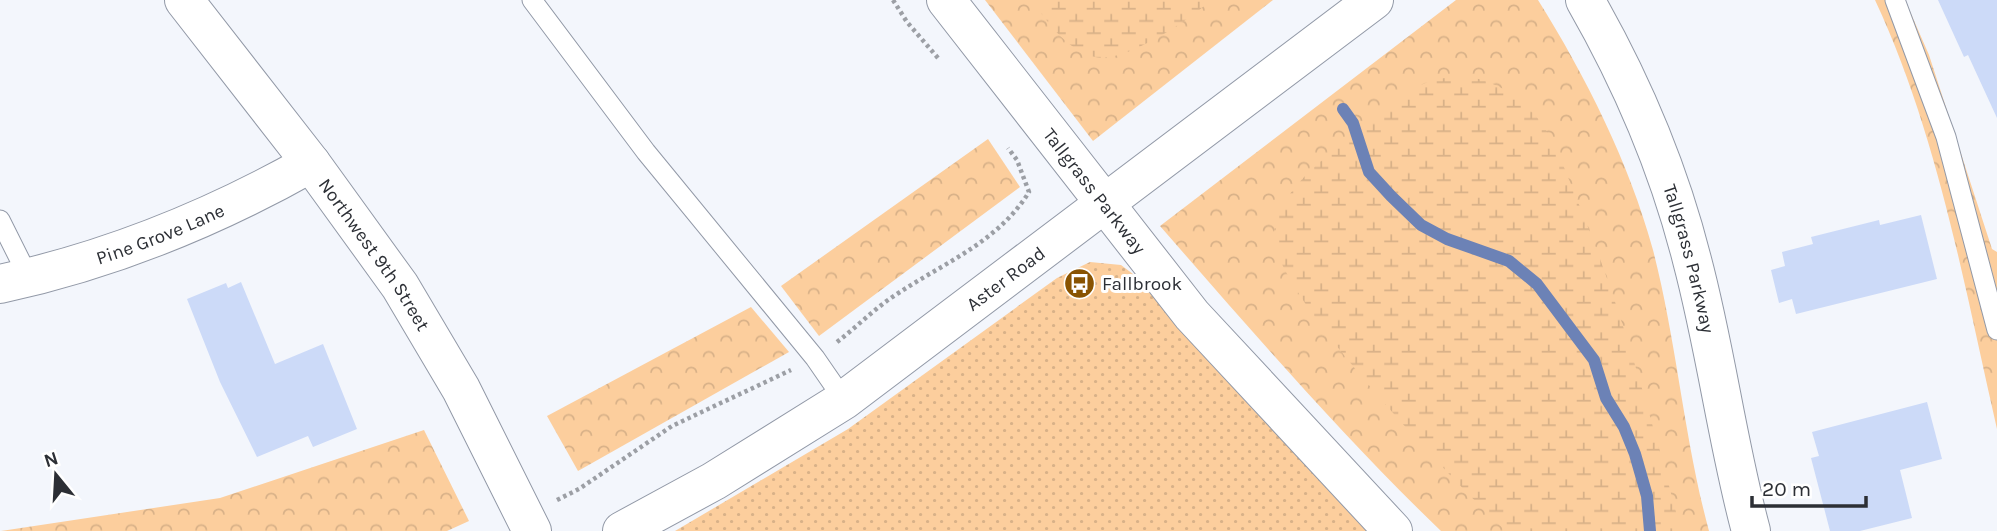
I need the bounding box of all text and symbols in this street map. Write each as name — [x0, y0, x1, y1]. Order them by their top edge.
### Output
street label: Tallgrass Parkway — [1038, 124, 1150, 259]
street label: Northwest 9th Street — [314, 174, 434, 335]
street label: Tallgrass Parkway — [1658, 181, 1719, 335]
street label: Pine Grove Lane — [94, 199, 228, 270]
street label: Aster Road — [962, 242, 1050, 316]
bus stop icon: Fallbrook — [1062, 266, 1096, 300]
place label: Fallbrook — [1102, 273, 1182, 295]
north arrow — [21, 440, 91, 510]
text: N — [41, 447, 61, 472]
scale bar — [1752, 464, 1866, 508]
text: 20 m — [1762, 477, 1811, 501]

